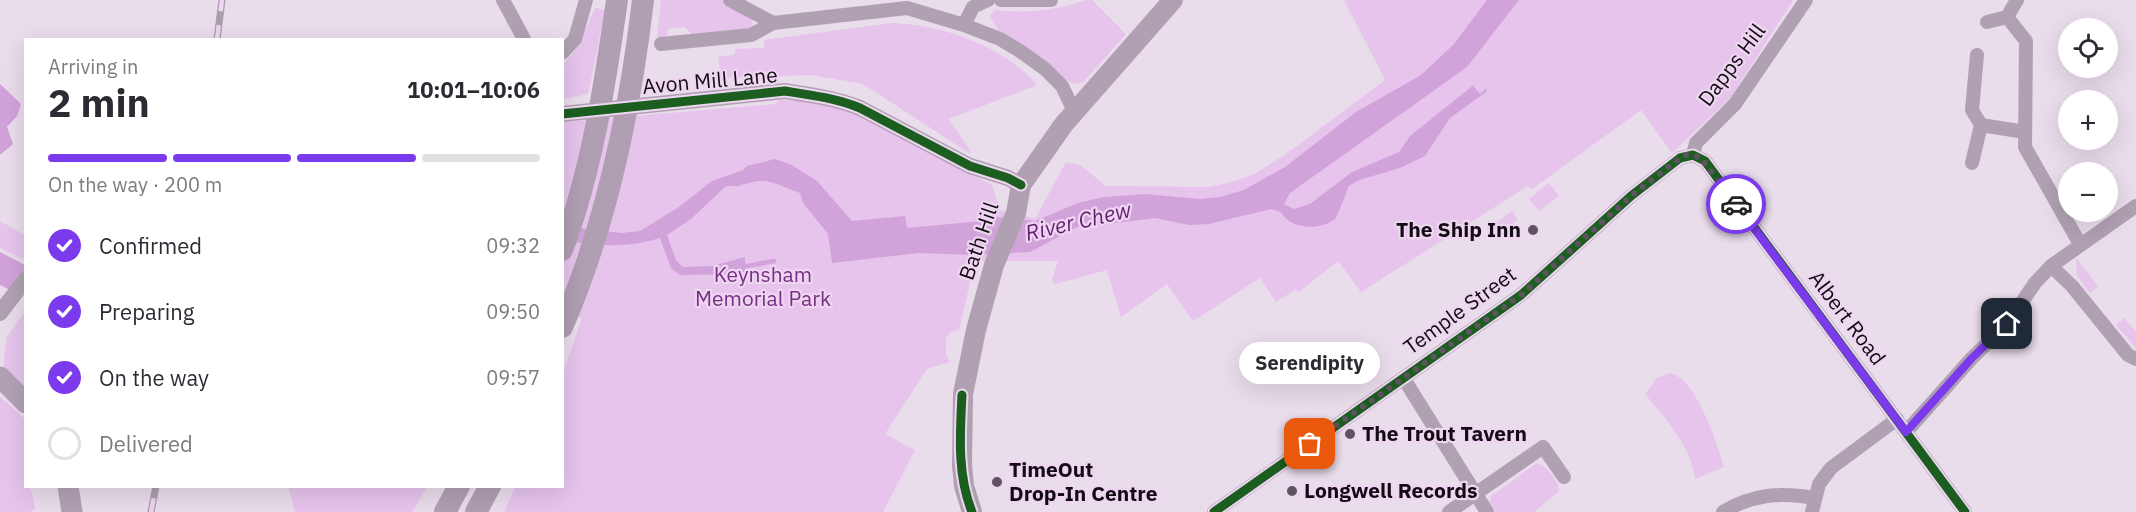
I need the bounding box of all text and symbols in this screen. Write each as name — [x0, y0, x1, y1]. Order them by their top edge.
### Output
street label: Dapps Hill — [1691, 17, 1772, 111]
map controls — [2058, 18, 2118, 222]
button: locate — [2058, 18, 2118, 78]
text: Arriving in — [48, 53, 138, 80]
street label: Avon Mill Lane — [641, 60, 779, 100]
text: 10:01–10:06 — [407, 75, 540, 104]
text: 2 min — [48, 77, 150, 128]
button: + — [2058, 90, 2118, 150]
button: − — [2058, 162, 2118, 222]
text: On the way · 200 m — [48, 171, 222, 198]
courier — [1706, 174, 1766, 234]
icon: car — [1720, 188, 1753, 221]
water label: River Chew — [1022, 194, 1134, 247]
street label: Bath Hill — [952, 198, 1005, 283]
place label: The Ship Inn — [1396, 215, 1521, 243]
marker: The Ship Inn — [1526, 223, 1540, 237]
icon: check — [48, 229, 81, 262]
text: Confirmed — [99, 231, 202, 260]
text: 09:32 — [486, 232, 540, 259]
park label: Keynsham Memorial Park — [695, 260, 831, 312]
street label: Temple Street — [1398, 260, 1521, 360]
street label: Albert Road — [1803, 265, 1892, 370]
icon: check — [48, 295, 81, 328]
text: Preparing — [99, 297, 194, 326]
text: 09:50 — [486, 298, 540, 325]
pin — [1981, 298, 2032, 349]
icon: home — [1990, 307, 2023, 340]
callout: Serendipity — [1240, 342, 1380, 384]
text: Serendipity — [1255, 349, 1364, 376]
icon: check — [48, 361, 81, 394]
text: On the way — [99, 363, 209, 392]
text: 09:57 — [486, 364, 540, 391]
pin — [1284, 418, 1335, 469]
place label: The Trout Tavern — [1362, 419, 1527, 447]
icon: bag — [1293, 427, 1326, 460]
marker: The Trout Tavern — [1343, 427, 1357, 441]
text: Delivered — [99, 429, 193, 458]
place label: TimeOut Drop-In Centre — [1009, 455, 1158, 507]
marker: TimeOut Drop-In Centre — [990, 475, 1004, 489]
place label: Longwell Records — [1304, 476, 1478, 504]
marker: Longwell Records — [1285, 484, 1299, 498]

